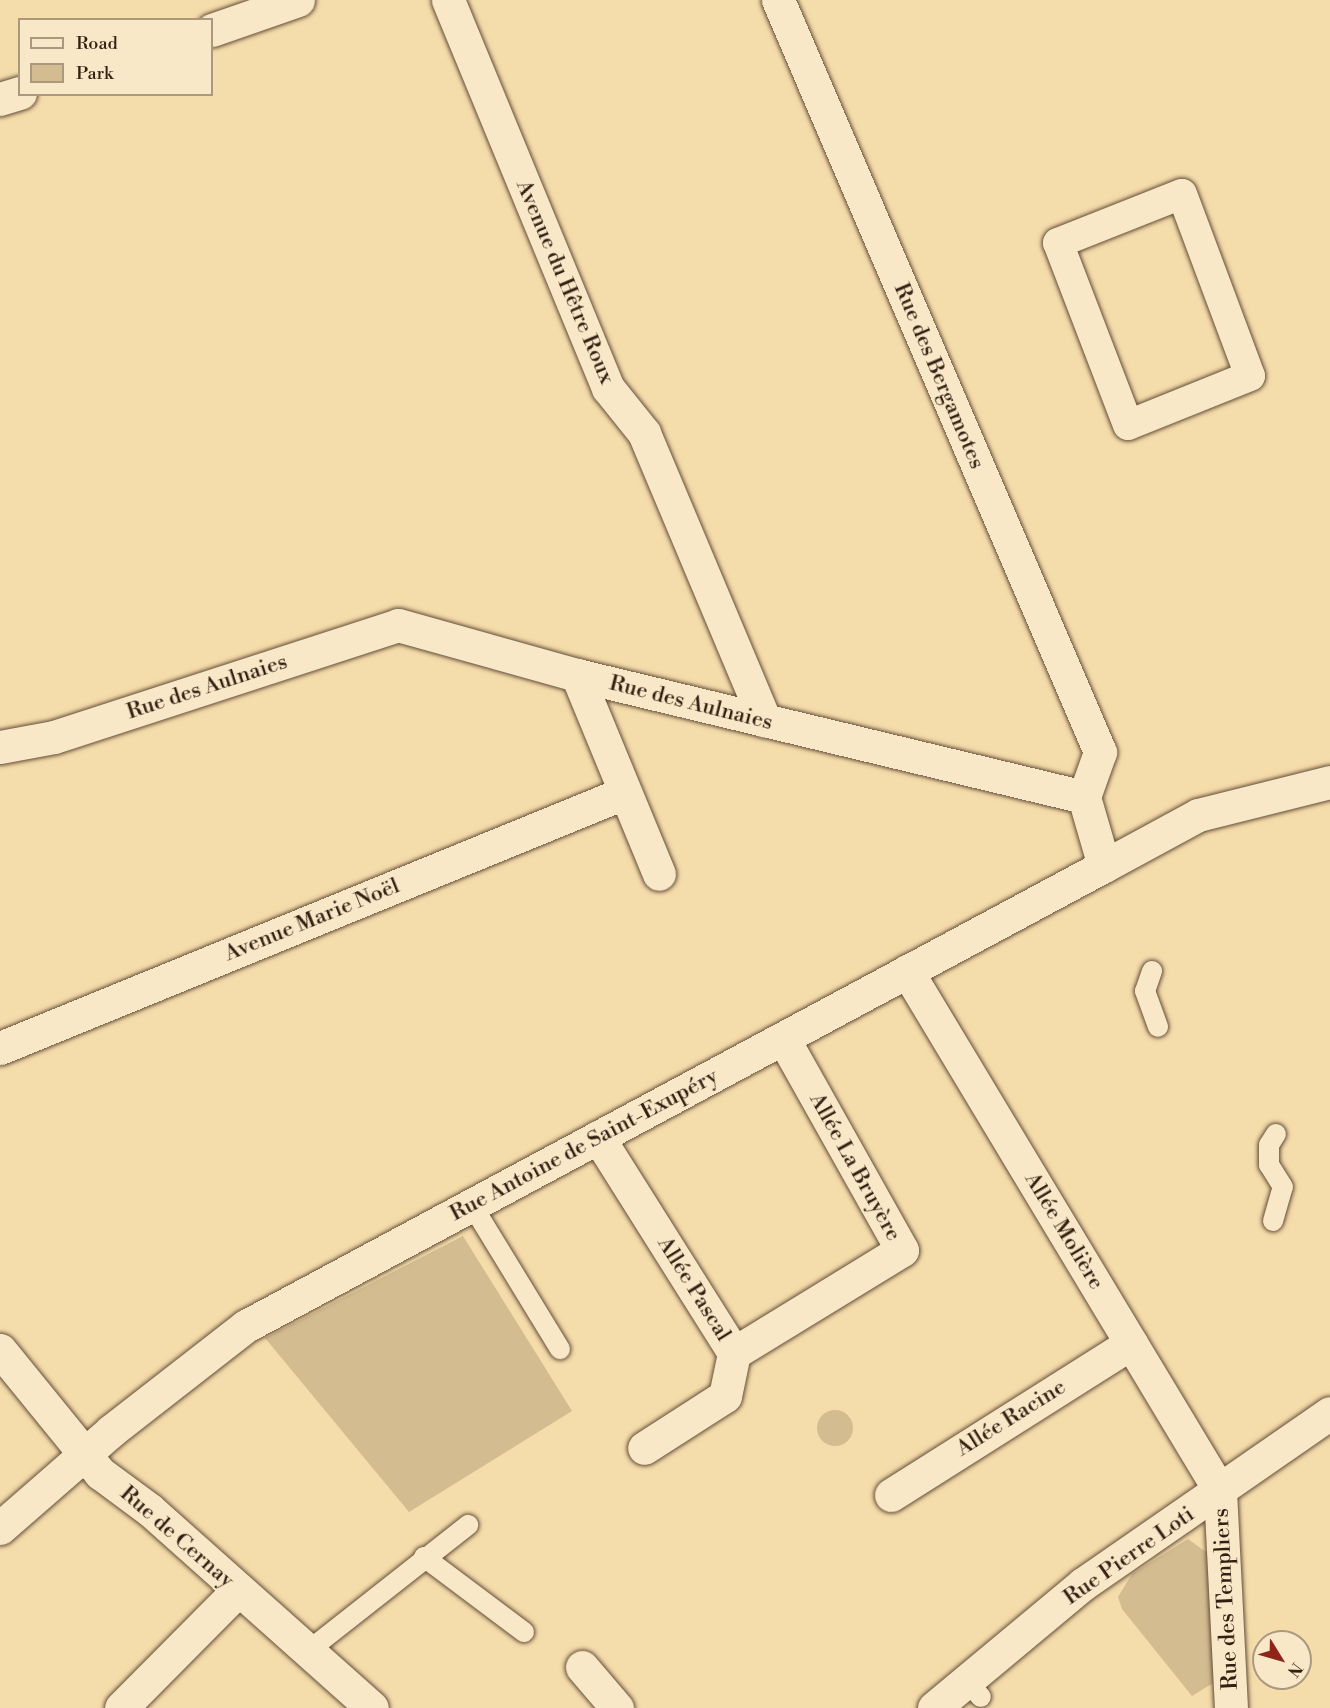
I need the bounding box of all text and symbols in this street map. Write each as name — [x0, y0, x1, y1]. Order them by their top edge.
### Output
legend — [18, 18, 213, 96]
text: Road — [76, 32, 118, 55]
text: Park — [76, 62, 113, 85]
street label: Avenue du Hêtre Roux — [510, 176, 620, 388]
street label: Rue des Bergamotes — [888, 279, 990, 473]
street label: Rue des Aulnaies — [123, 649, 291, 725]
street label: Rue des Aulnaies — [607, 670, 775, 736]
street label: Avenue Marie Noël — [221, 873, 403, 967]
street label: Rue Antoine de Saint-Exupéry — [445, 1063, 723, 1227]
street label: Allée La Bruyère — [803, 1088, 907, 1246]
street label: Allée Molière — [1019, 1168, 1109, 1294]
street label: Allée Pascal — [651, 1232, 737, 1346]
street label: Allée Racine — [951, 1374, 1071, 1462]
street label: Rue de Cernay — [115, 1480, 239, 1594]
street label: Rue Pierre Loti — [1059, 1501, 1199, 1611]
street label: Rue des Templiers — [1208, 1508, 1244, 1690]
north arrow — [1252, 1630, 1312, 1690]
text: N — [1283, 1659, 1307, 1681]

